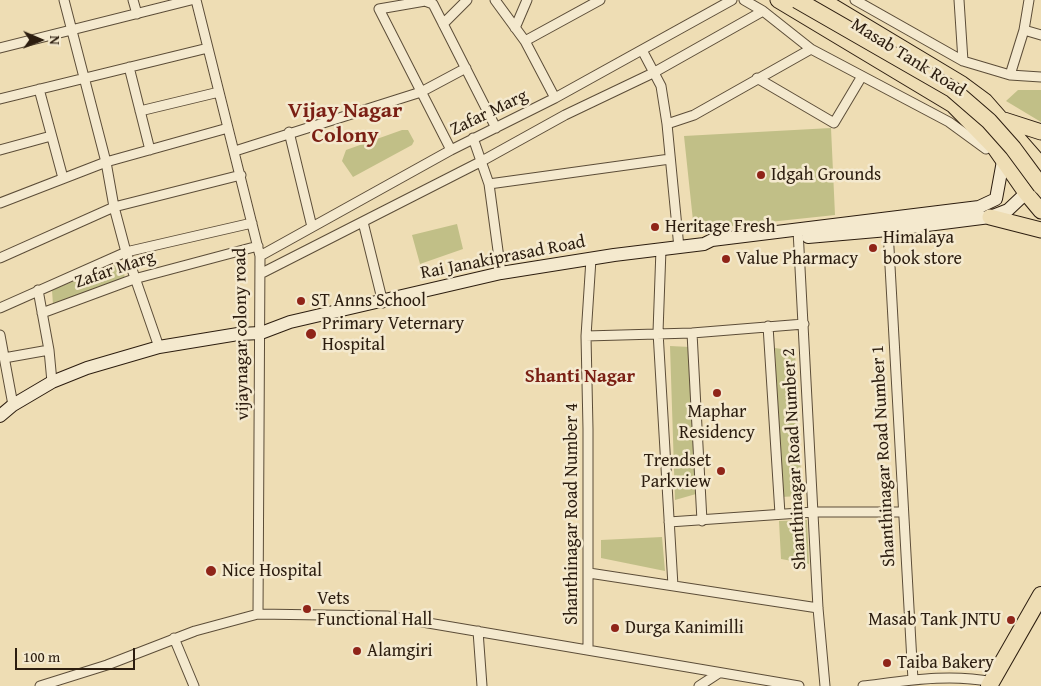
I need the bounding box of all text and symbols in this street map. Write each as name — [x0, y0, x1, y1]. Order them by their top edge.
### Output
street label: Masab Tank Road — [847, 14, 969, 102]
north arrow — [15, 15, 65, 65]
text: N — [45, 35, 65, 45]
street label: Zafar Marg — [447, 85, 531, 141]
district label: Vijay Nagar Colony — [288, 98, 402, 150]
place label: Idgah Grounds — [771, 164, 881, 186]
marker: Idgah Grounds — [755, 169, 767, 181]
place label: Heritage Fresh — [665, 216, 776, 238]
marker: Heritage Fresh — [649, 221, 661, 233]
place label: Himalaya book store — [883, 227, 962, 270]
street label: Rai Janakiprasad Road — [419, 231, 587, 285]
marker: Himalaya book store — [867, 242, 879, 254]
street label: Zafar Marg — [72, 246, 158, 294]
street label: vijaynagar colony road — [230, 247, 254, 421]
place label: Value Pharmacy — [736, 248, 858, 270]
marker: Value Pharmacy — [720, 253, 732, 265]
place label: ST Anns School — [311, 290, 426, 312]
marker: ST Anns School — [295, 295, 307, 307]
place label: Primary Veternary Hospital — [322, 313, 464, 356]
marker: Primary Veternary Hospital — [304, 327, 318, 341]
street label: Shanthinagar Road Number 1 — [867, 345, 901, 567]
street label: Shanthinagar Road Number 2 — [778, 348, 812, 570]
district label: Shanti Nagar — [525, 366, 635, 388]
marker: Maphar Residency — [711, 387, 723, 399]
place label: Maphar Residency — [679, 401, 755, 444]
street label: Shanthinagar Road Number 4 — [561, 403, 583, 625]
place label: Trendset Parkview — [641, 450, 711, 492]
marker: Trendset Parkview — [715, 465, 727, 477]
place label: Nice Hospital — [222, 560, 322, 582]
marker: Nice Hospital — [204, 564, 218, 578]
place label: Vets Functional Hall — [317, 588, 432, 630]
marker: Vets Functional Hall — [301, 603, 313, 615]
place label: Masab Tank JNTU — [868, 609, 1001, 631]
marker: Masab Tank JNTU — [1005, 614, 1017, 626]
place label: Durga Kanimilli — [625, 617, 744, 639]
marker: Durga Kanimilli — [609, 622, 621, 634]
scale bar — [18, 638, 138, 670]
place label: Alamgiri — [367, 640, 433, 662]
marker: Alamgiri — [351, 645, 363, 657]
text: 100 m — [23, 646, 60, 667]
place label: Taiba Bakery — [897, 652, 994, 674]
marker: Taiba Bakery — [881, 657, 893, 669]

